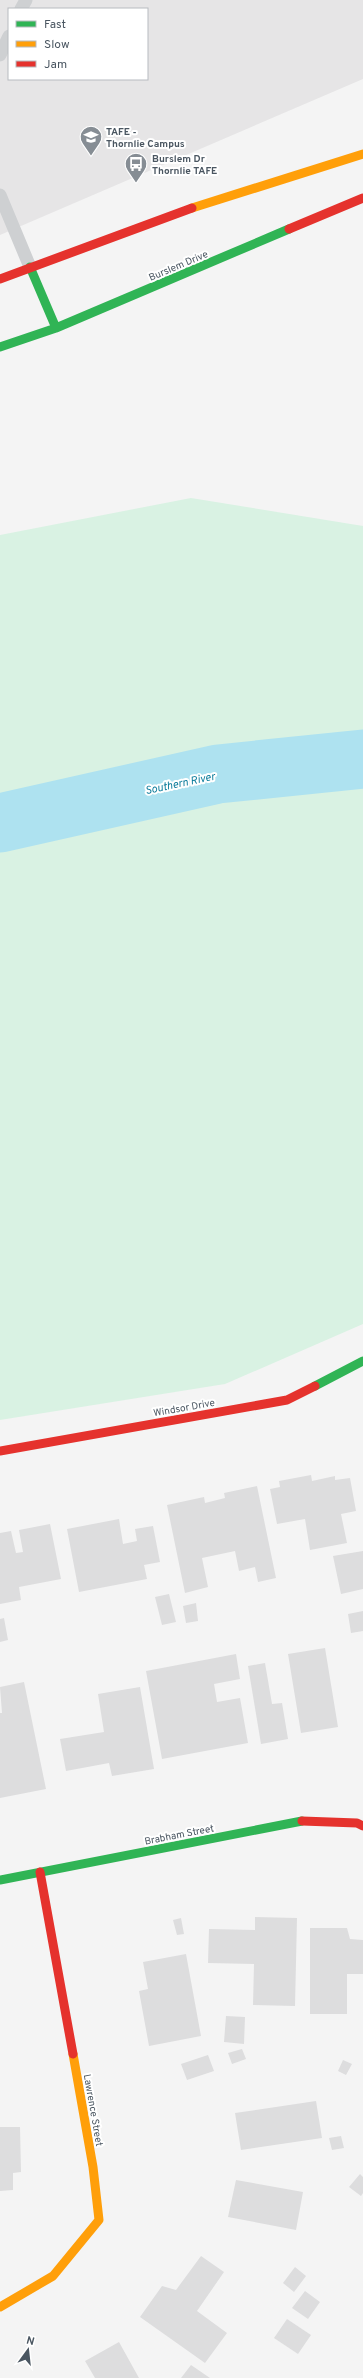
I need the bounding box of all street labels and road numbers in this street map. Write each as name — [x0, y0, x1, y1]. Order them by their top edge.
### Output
street label: Burslem Drive — [147, 248, 210, 285]
street label: Windsor Drive — [152, 1397, 216, 1420]
street label: Brabham Street — [143, 1822, 215, 1849]
street label: Lawrence Street — [80, 2073, 105, 2148]

